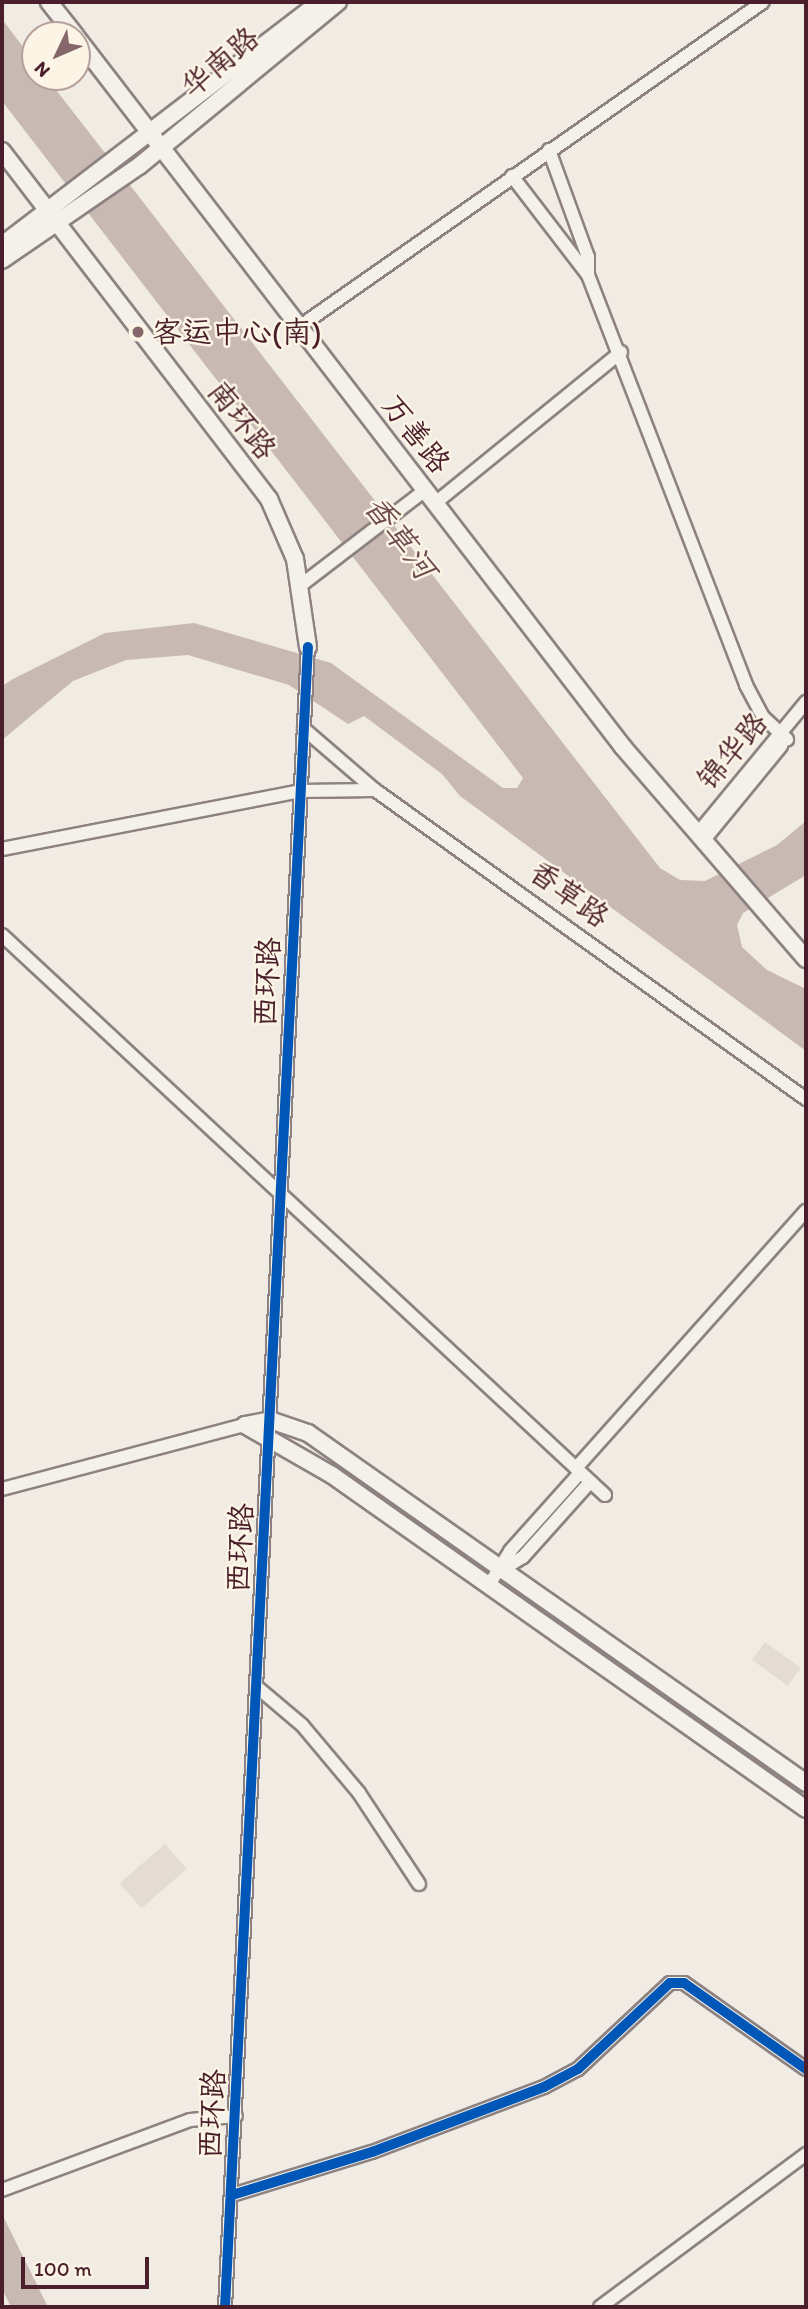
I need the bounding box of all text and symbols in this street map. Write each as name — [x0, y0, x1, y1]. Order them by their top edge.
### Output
street label: 华南路 — [174, 19, 266, 105]
north arrow — [21, 21, 91, 91]
text: N — [29, 57, 55, 82]
place label: 客运中心(南) — [152, 314, 322, 350]
marker: 客运中心(南) — [130, 324, 146, 340]
street label: 南环路 — [200, 373, 284, 467]
street label: 万善路 — [374, 387, 458, 481]
water label: 香草河 — [356, 487, 444, 587]
street label: 锦华路 — [689, 705, 775, 797]
street label: 香草路 — [522, 853, 616, 935]
street label: 西环路 — [247, 936, 287, 1028]
street label: 西环路 — [220, 1502, 260, 1594]
street label: 西环路 — [192, 2068, 232, 2160]
scale bar — [24, 2242, 152, 2286]
text: 100 m — [34, 2256, 92, 2281]

